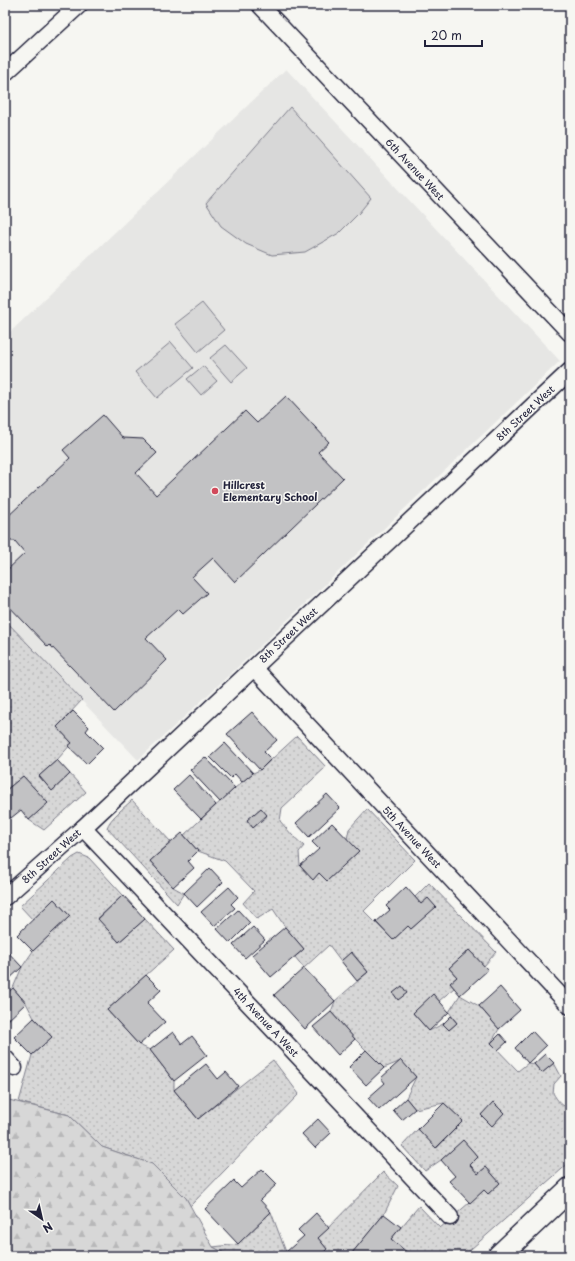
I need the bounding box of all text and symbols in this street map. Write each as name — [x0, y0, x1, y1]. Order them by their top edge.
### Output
scale bar — [425, 22, 482, 48]
text: 20 m — [431, 26, 462, 44]
street label: 6th Avenue West — [383, 134, 448, 203]
street label: 8th Street West — [492, 381, 557, 444]
place label: Hillcrest Elementary School — [223, 477, 317, 504]
marker: Hillcrest Elementary School — [210, 486, 220, 496]
street label: 8th Street West — [255, 603, 320, 666]
street label: 5th Avenue West — [380, 802, 445, 871]
street label: 8th Street West — [18, 825, 84, 886]
street label: 4th Avenue A West — [230, 984, 303, 1060]
north arrow — [22, 1199, 62, 1239]
text: N — [39, 1218, 56, 1237]

